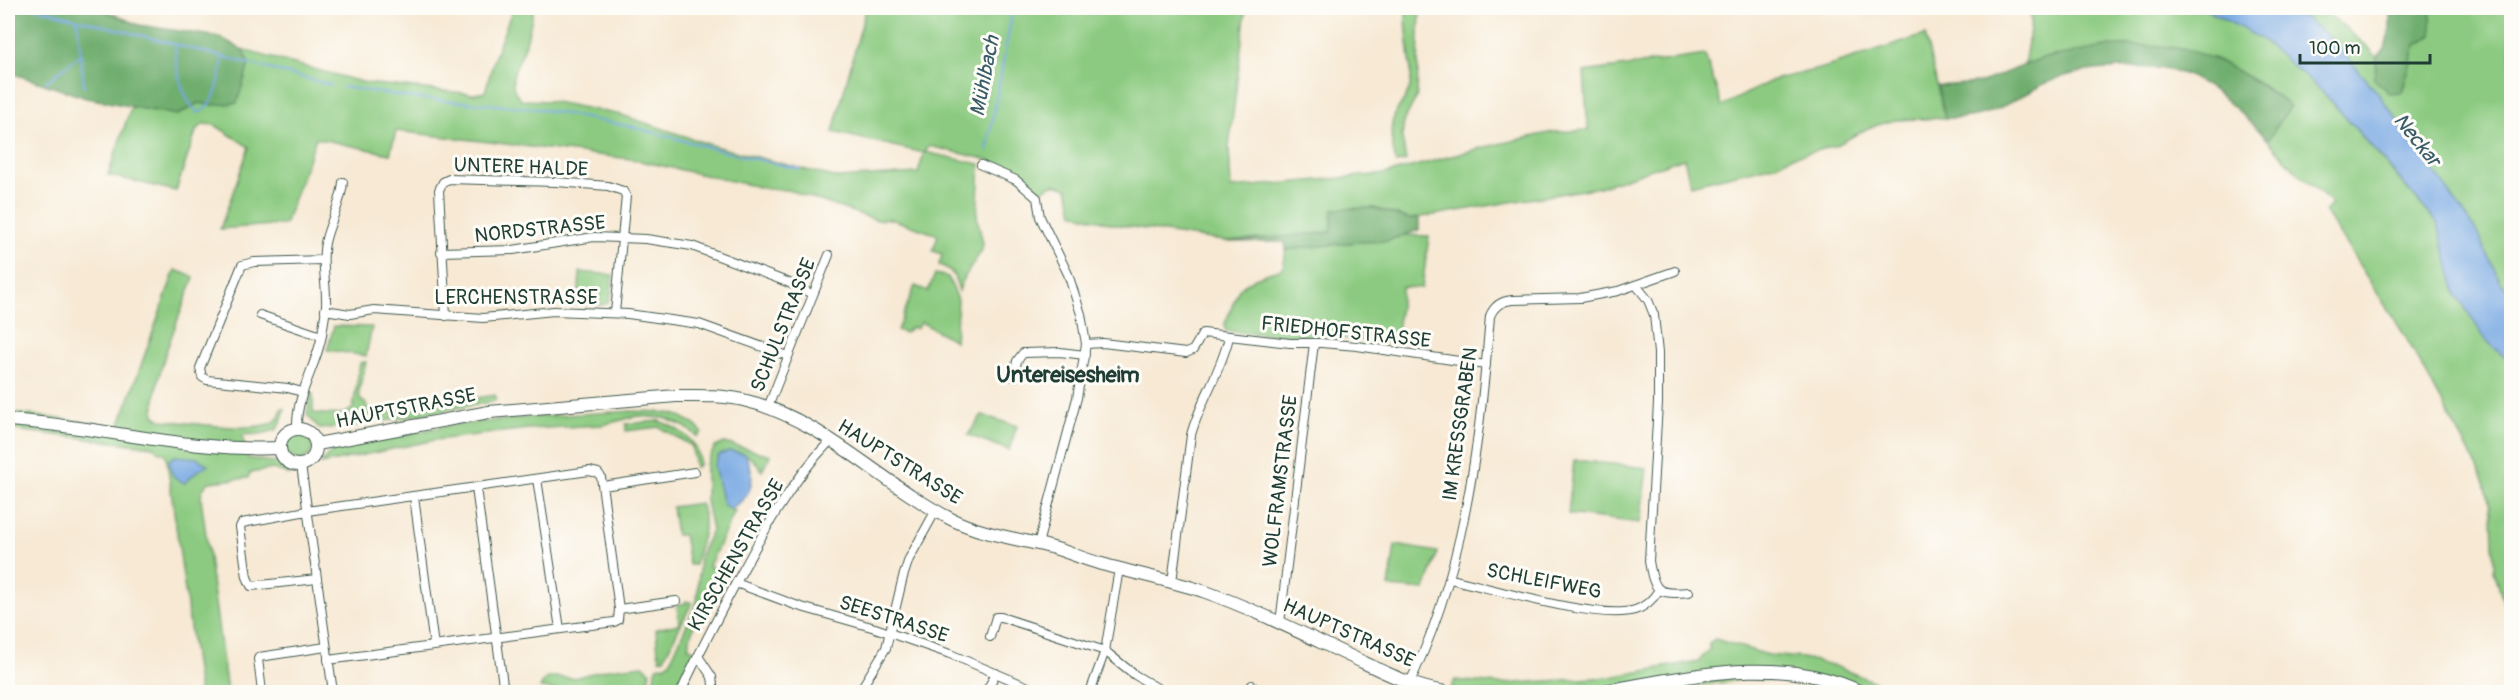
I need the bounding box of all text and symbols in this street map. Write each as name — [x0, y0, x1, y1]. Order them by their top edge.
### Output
scale bar — [2300, 27, 2430, 65]
water label: Mühlbach — [964, 32, 1006, 119]
text: 100 m — [2309, 37, 2361, 60]
water label: Neckar — [2387, 108, 2448, 174]
street label: UNTERE HALDE — [453, 152, 589, 182]
street label: NORDSTRASSE — [473, 210, 607, 248]
street label: SCHULSTRASSE — [745, 254, 821, 396]
street label: LERCHENSTRASSE — [434, 285, 598, 310]
street label: FRIEDHOFSTRASSE — [1260, 311, 1432, 353]
street label: IM KRESSGRABEN — [1437, 346, 1483, 502]
district label: Untereisesheim — [996, 361, 1140, 389]
street label: HAUPTSTRASSE — [334, 382, 478, 434]
street label: WOLFRAMSTRASSE — [1257, 394, 1303, 568]
street label: HAUPTSTRASSE — [833, 414, 967, 510]
street label: KIRSCHENSTRASSE — [682, 475, 790, 635]
street label: SCHLEIFWEG — [1484, 558, 1604, 604]
street label: SEESTRASSE — [836, 590, 952, 648]
street label: HAUPTSTRASSE — [1279, 593, 1419, 673]

